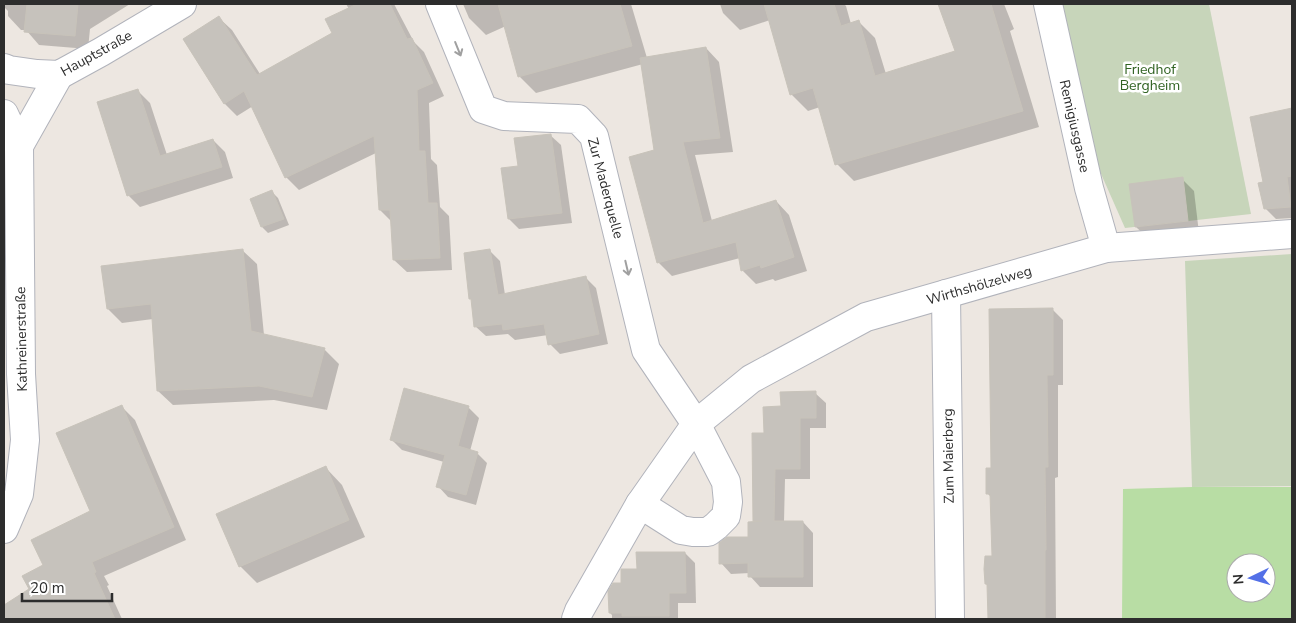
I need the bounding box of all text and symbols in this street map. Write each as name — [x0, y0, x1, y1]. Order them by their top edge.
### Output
street label: Hauptstraße — [57, 26, 135, 81]
one-way arrow — [454, 41, 464, 56]
park label: Friedhof Bergheim — [1120, 60, 1180, 95]
street label: Remigiusgasse — [1055, 78, 1094, 174]
street label: Zur Maderquelle — [583, 136, 628, 241]
one-way arrow — [623, 259, 632, 275]
street label: Wirthshölzelweg — [924, 261, 1034, 310]
street label: Kathreinerstraße — [11, 286, 32, 392]
street label: Zum Maierberg — [938, 408, 959, 504]
north arrow — [1226, 553, 1276, 603]
scale bar — [22, 570, 112, 602]
text: N — [1229, 573, 1248, 585]
text: 20 m — [30, 578, 65, 598]

